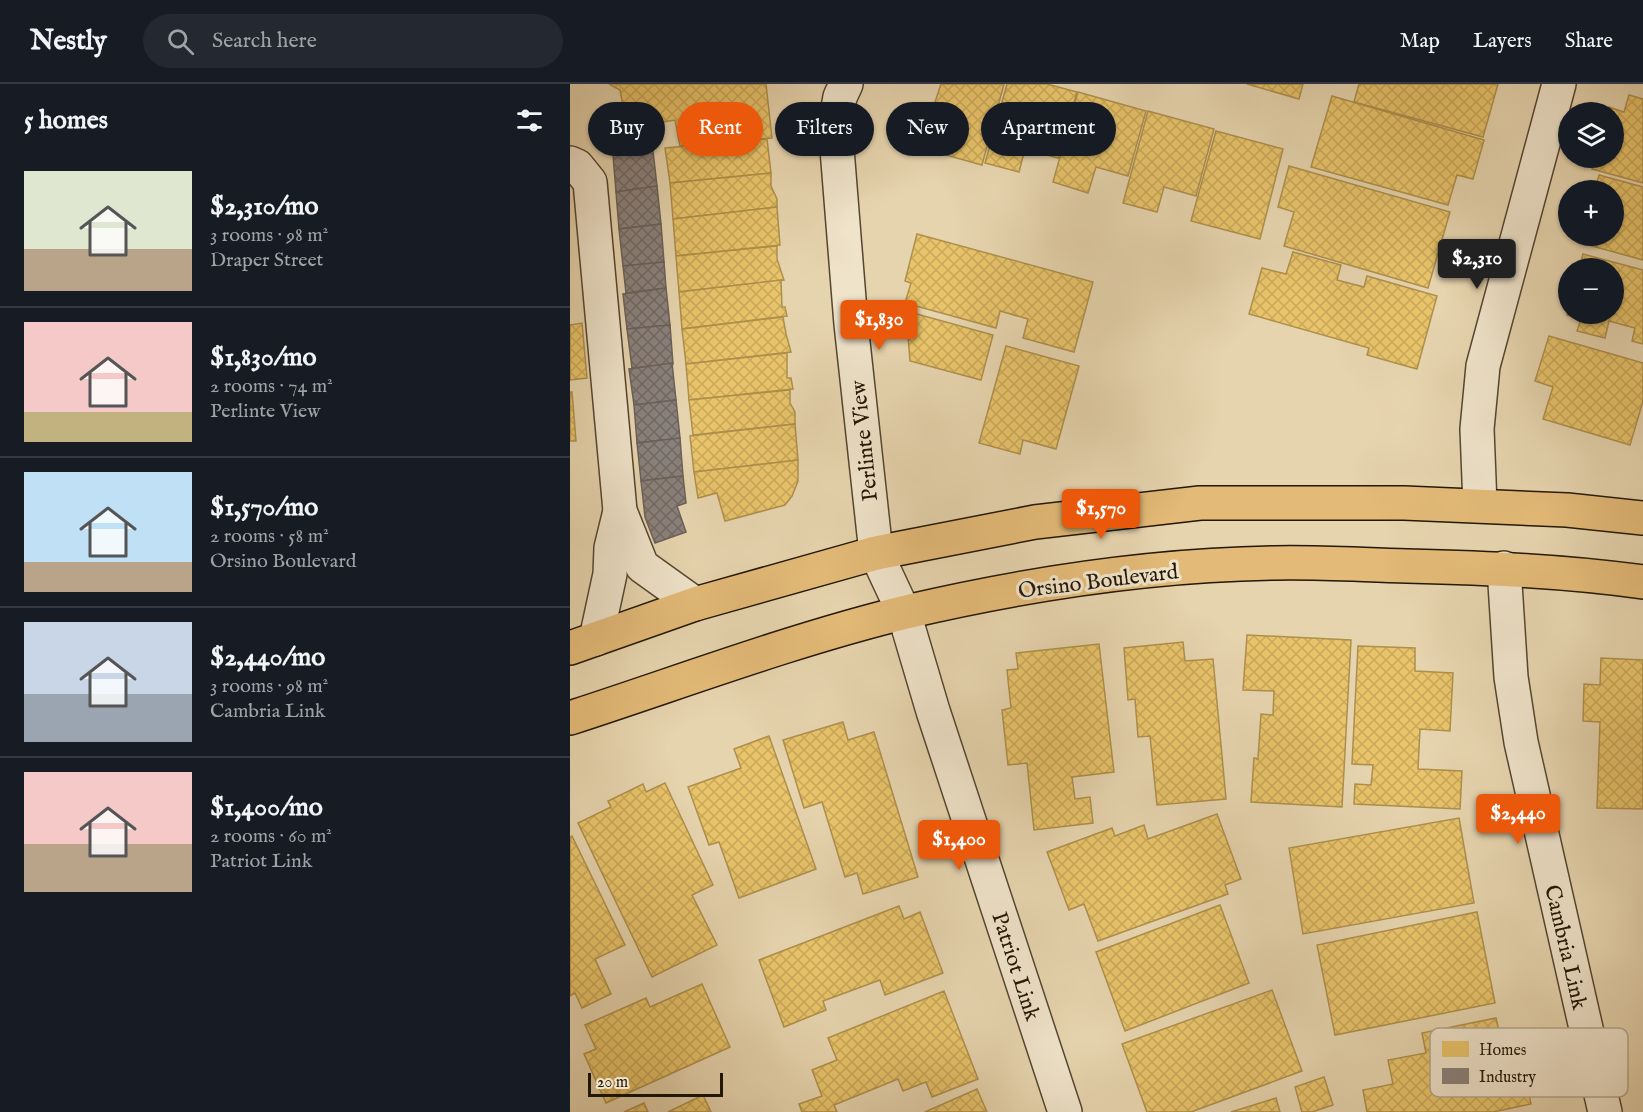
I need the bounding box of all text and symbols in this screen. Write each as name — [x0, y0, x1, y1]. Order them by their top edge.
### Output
search box — [143, 14, 563, 68]
text: Nestly — [30, 24, 107, 59]
icon: search — [164, 25, 197, 58]
text: Search here — [212, 27, 317, 55]
text: Map — [1400, 28, 1440, 55]
text: Layers — [1473, 28, 1532, 55]
text: Share — [1565, 28, 1613, 55]
chip: Buy — [588, 102, 665, 156]
chip: Rent — [677, 102, 763, 156]
chip: Filters — [775, 102, 874, 156]
chip: New — [886, 102, 969, 156]
chip: Apartment — [981, 102, 1116, 156]
map controls — [1558, 102, 1624, 324]
button: layers — [1558, 102, 1624, 168]
text: 5 homes — [24, 104, 108, 137]
icon: filters — [513, 104, 546, 137]
button: + — [1558, 180, 1624, 246]
text: $2,310/mo — [210, 190, 318, 223]
icon: home — [72, 195, 144, 267]
text: 3 rooms · 98 m² — [210, 223, 328, 248]
pin: $2,310 — [1428, 239, 1526, 290]
text: $2,310 — [1452, 246, 1502, 271]
text: Draper Street — [210, 248, 323, 273]
button: − — [1558, 258, 1624, 324]
pin: $1,830 — [830, 300, 928, 351]
text: $1,830 — [855, 307, 903, 332]
text: $1,830/mo — [210, 341, 317, 374]
icon: home — [72, 346, 144, 418]
text: 2 rooms · 74 m² — [210, 374, 333, 399]
street label: Perlinte View — [845, 378, 885, 503]
text: Perlinte View — [210, 399, 320, 424]
pin: $1,570 — [1052, 489, 1150, 540]
text: $1,570/mo — [210, 491, 318, 524]
icon: home — [72, 496, 144, 568]
text: $1,570 — [1076, 496, 1126, 521]
text: 2 rooms · 58 m² — [210, 524, 329, 549]
text: Orsino Boulevard — [210, 549, 356, 574]
street label: Orsino Boulevard — [1017, 558, 1180, 606]
text: $2,440/mo — [210, 641, 325, 674]
icon: home — [72, 646, 144, 718]
text: 3 rooms · 98 m² — [210, 674, 328, 699]
text: Cambria Link — [210, 699, 326, 724]
text: $1,400/mo — [210, 791, 323, 824]
pin: $2,440 — [1469, 794, 1567, 845]
icon: home — [72, 796, 144, 868]
text: $2,440 — [1490, 801, 1546, 826]
pin: $1,400 — [910, 820, 1008, 871]
text: 2 rooms · 60 m² — [210, 824, 332, 849]
text: $1,400 — [932, 827, 986, 852]
text: Patriot Link — [210, 849, 312, 874]
street label: Cambria Link — [1537, 882, 1593, 1013]
street label: Patriot Link — [984, 909, 1046, 1025]
legend — [1430, 1028, 1628, 1097]
text: Homes — [1479, 1041, 1527, 1061]
text: Industry — [1479, 1068, 1536, 1088]
scale bar — [588, 1070, 723, 1098]
text: 20 m — [597, 1073, 628, 1093]

